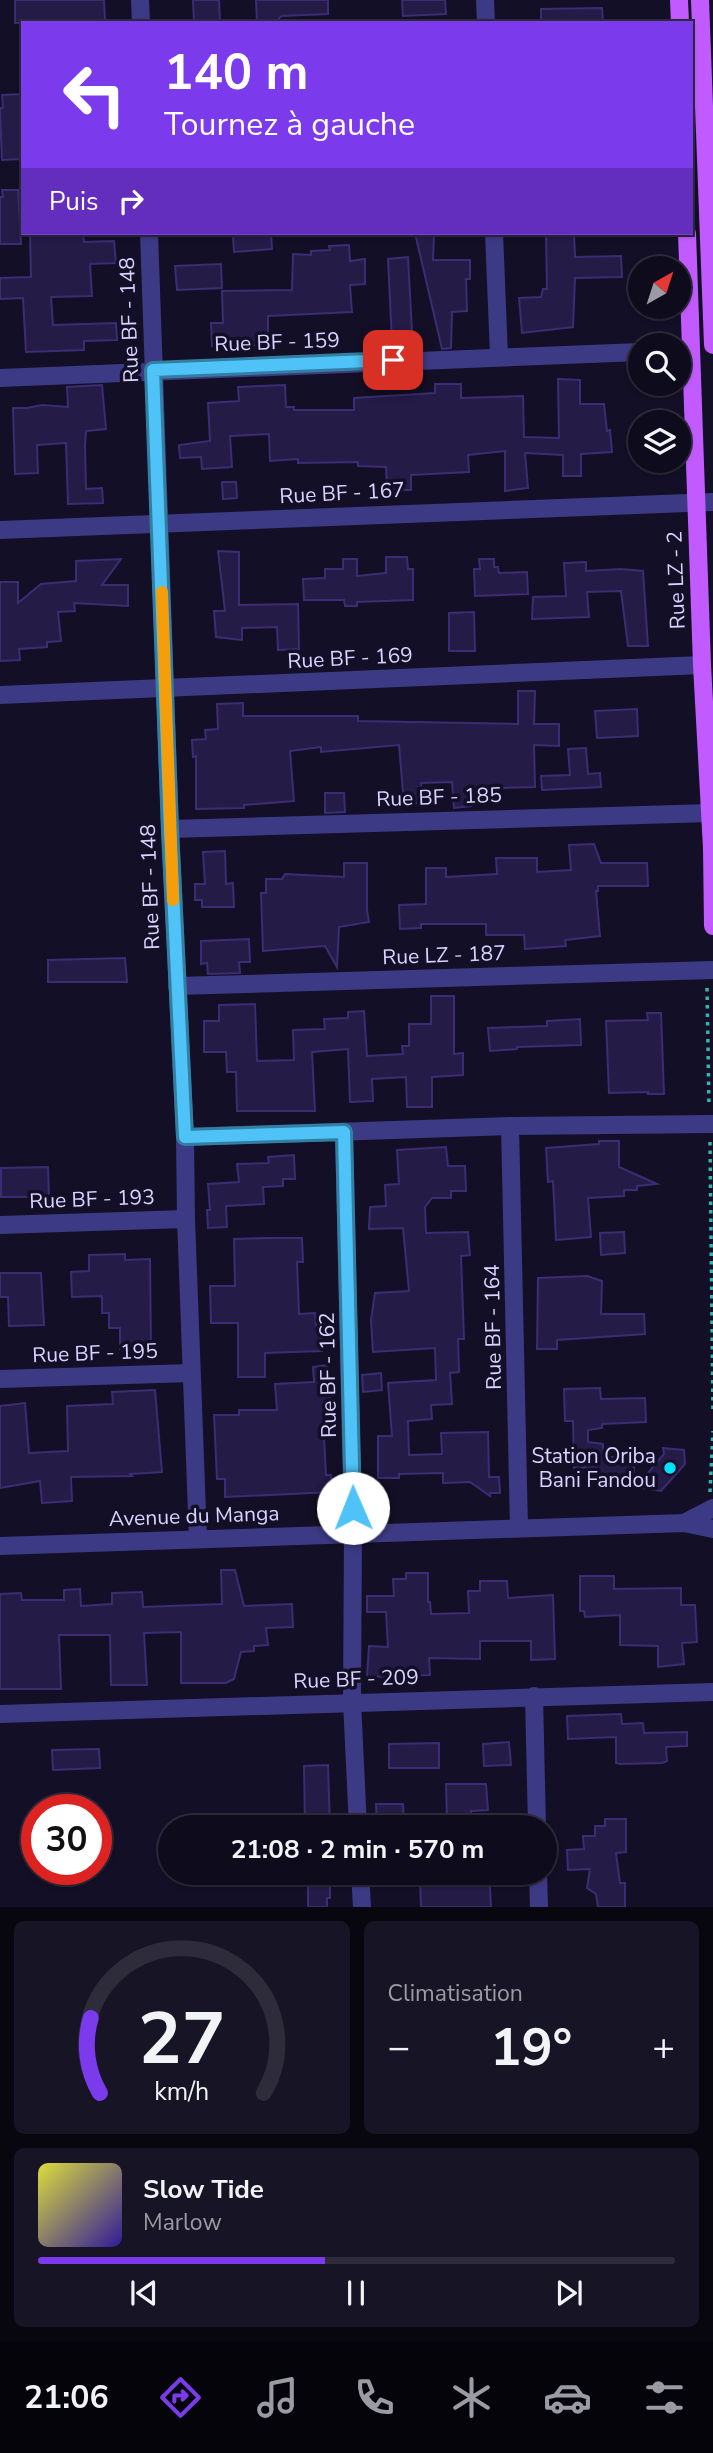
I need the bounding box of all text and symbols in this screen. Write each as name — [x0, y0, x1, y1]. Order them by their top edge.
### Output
text: 140 m — [164, 39, 308, 106]
icon: left — [49, 49, 140, 140]
text: Tournez à gauche — [164, 103, 415, 146]
icon: right — [112, 182, 150, 220]
text: Puis — [49, 184, 98, 219]
north arrow — [628, 256, 691, 318]
map controls — [628, 256, 691, 473]
street label: Rue BF - 148 — [113, 257, 145, 383]
street label: Rue BF - 159 — [214, 326, 340, 358]
pin — [363, 330, 423, 390]
button: search — [628, 333, 691, 396]
icon: arrive — [374, 341, 412, 379]
button: layers — [628, 410, 691, 473]
street label: Rue BF - 167 — [279, 476, 405, 510]
street label: Rue LZ - 2 — [660, 530, 692, 630]
street label: Rue BF - 169 — [287, 641, 413, 675]
street label: Rue BF - 185 — [376, 781, 502, 813]
street label: Rue BF - 148 — [134, 824, 166, 950]
street label: Rue LZ - 187 — [382, 939, 506, 971]
street label: Rue BF - 193 — [29, 1183, 155, 1215]
street label: Rue BF - 164 — [478, 1264, 508, 1390]
street label: Rue BF - 162 — [313, 1312, 343, 1438]
street label: Rue BF - 195 — [32, 1337, 158, 1369]
place label: Station Oriba Bani Fandou — [532, 1442, 656, 1494]
marker: Station Oriba Bani Fandou — [662, 1460, 678, 1476]
position arrow — [316, 1471, 390, 1545]
street label: Avenue du Manga — [108, 1499, 280, 1533]
street label: Rue BF - 209 — [293, 1663, 419, 1695]
speed limit sign: 30 — [21, 1794, 112, 1885]
text: 21:08 · 2 min · 570 m — [231, 1832, 484, 1867]
text: Climatisation — [388, 1978, 523, 2009]
text: 27 — [138, 1990, 225, 2090]
text: 19° — [490, 2012, 572, 2083]
text: − — [388, 2022, 410, 2073]
text: + — [652, 2022, 675, 2073]
text: km/h — [154, 2075, 209, 2109]
text: Slow Tide — [143, 2172, 264, 2207]
text: Marlow — [143, 2207, 222, 2238]
icon: previous — [125, 2274, 163, 2312]
icon: pause — [337, 2274, 375, 2312]
icon: next — [550, 2274, 588, 2312]
icon: directions — [156, 2373, 205, 2422]
icon: music — [253, 2373, 302, 2422]
icon: phone — [350, 2373, 399, 2422]
icon: climate — [447, 2373, 496, 2422]
icon: car — [543, 2373, 592, 2422]
icon: filters — [640, 2373, 689, 2422]
text: 21:06 — [24, 2376, 109, 2419]

